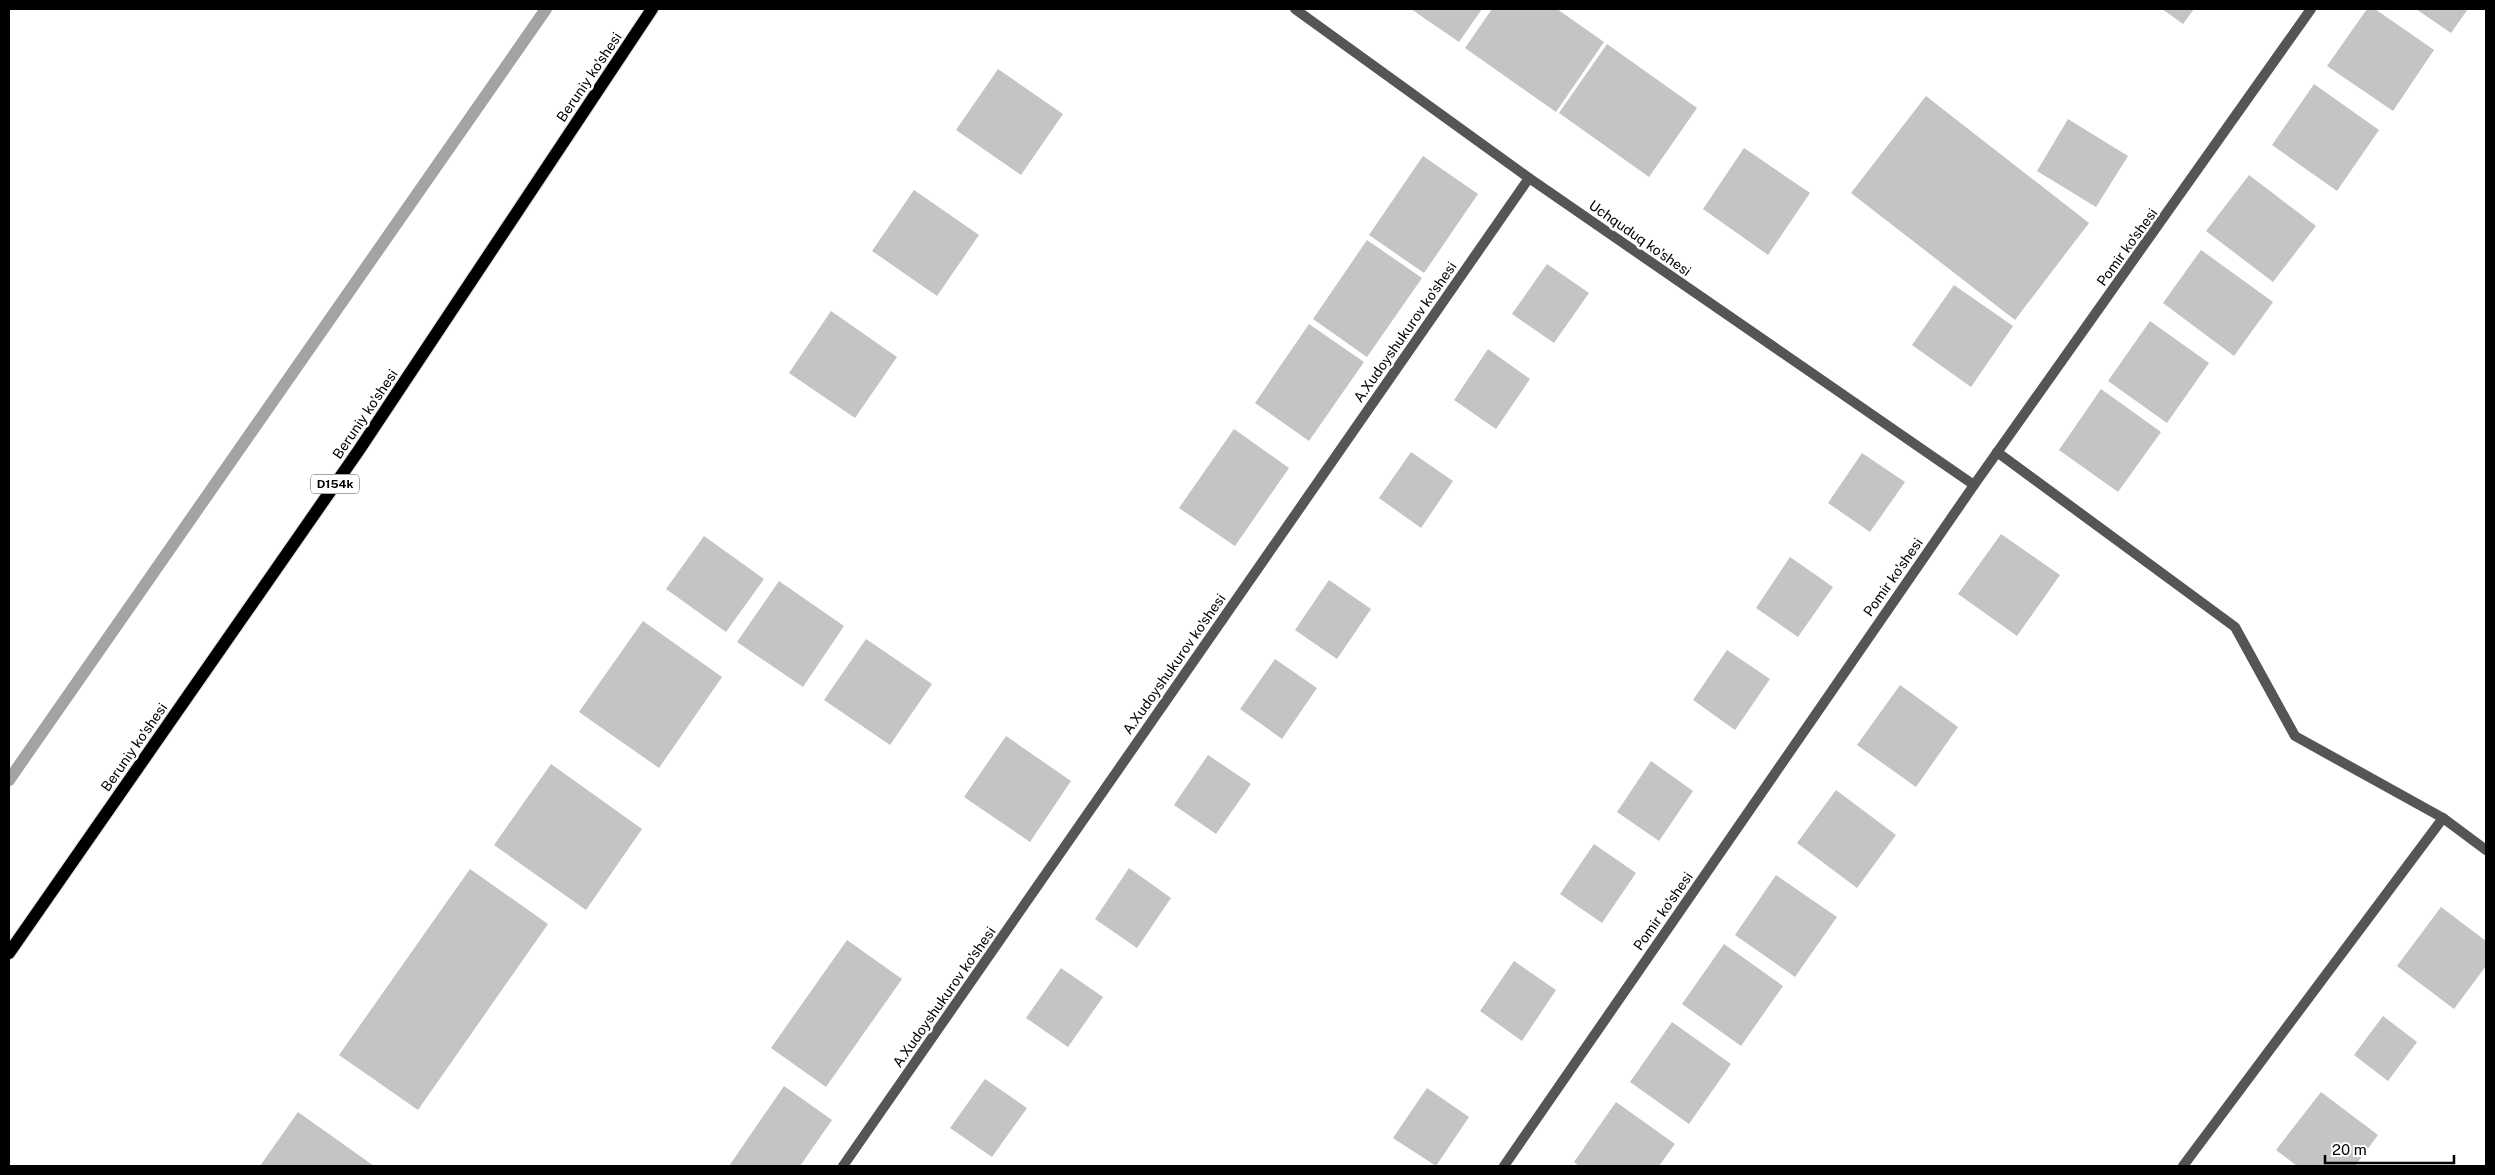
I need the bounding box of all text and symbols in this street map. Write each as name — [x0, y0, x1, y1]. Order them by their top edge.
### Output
street label: Beruniy ko'shesi — [553, 29, 625, 125]
street label: Uchquduq ko'shesi — [1586, 197, 1694, 279]
street label: Pomir ko'shesi — [2094, 205, 2160, 289]
street label: A.Xudoyshukurov ko'shesi — [1350, 259, 1460, 405]
street label: Beruniy ko'shesi — [329, 366, 401, 462]
road number: D154k — [311, 474, 359, 494]
street label: Pomir ko'shesi — [1860, 535, 1926, 619]
street label: A.Xudoyshukurov ko'shesi — [1119, 591, 1229, 737]
street label: Beruniy ko'shesi — [98, 700, 170, 794]
street label: Pomir ko'shesi — [1630, 869, 1696, 953]
street label: A.Xudoyshukurov ko'shesi — [889, 924, 999, 1070]
scale bar — [2325, 1132, 2454, 1164]
text: 20 m — [2332, 1141, 2367, 1158]

